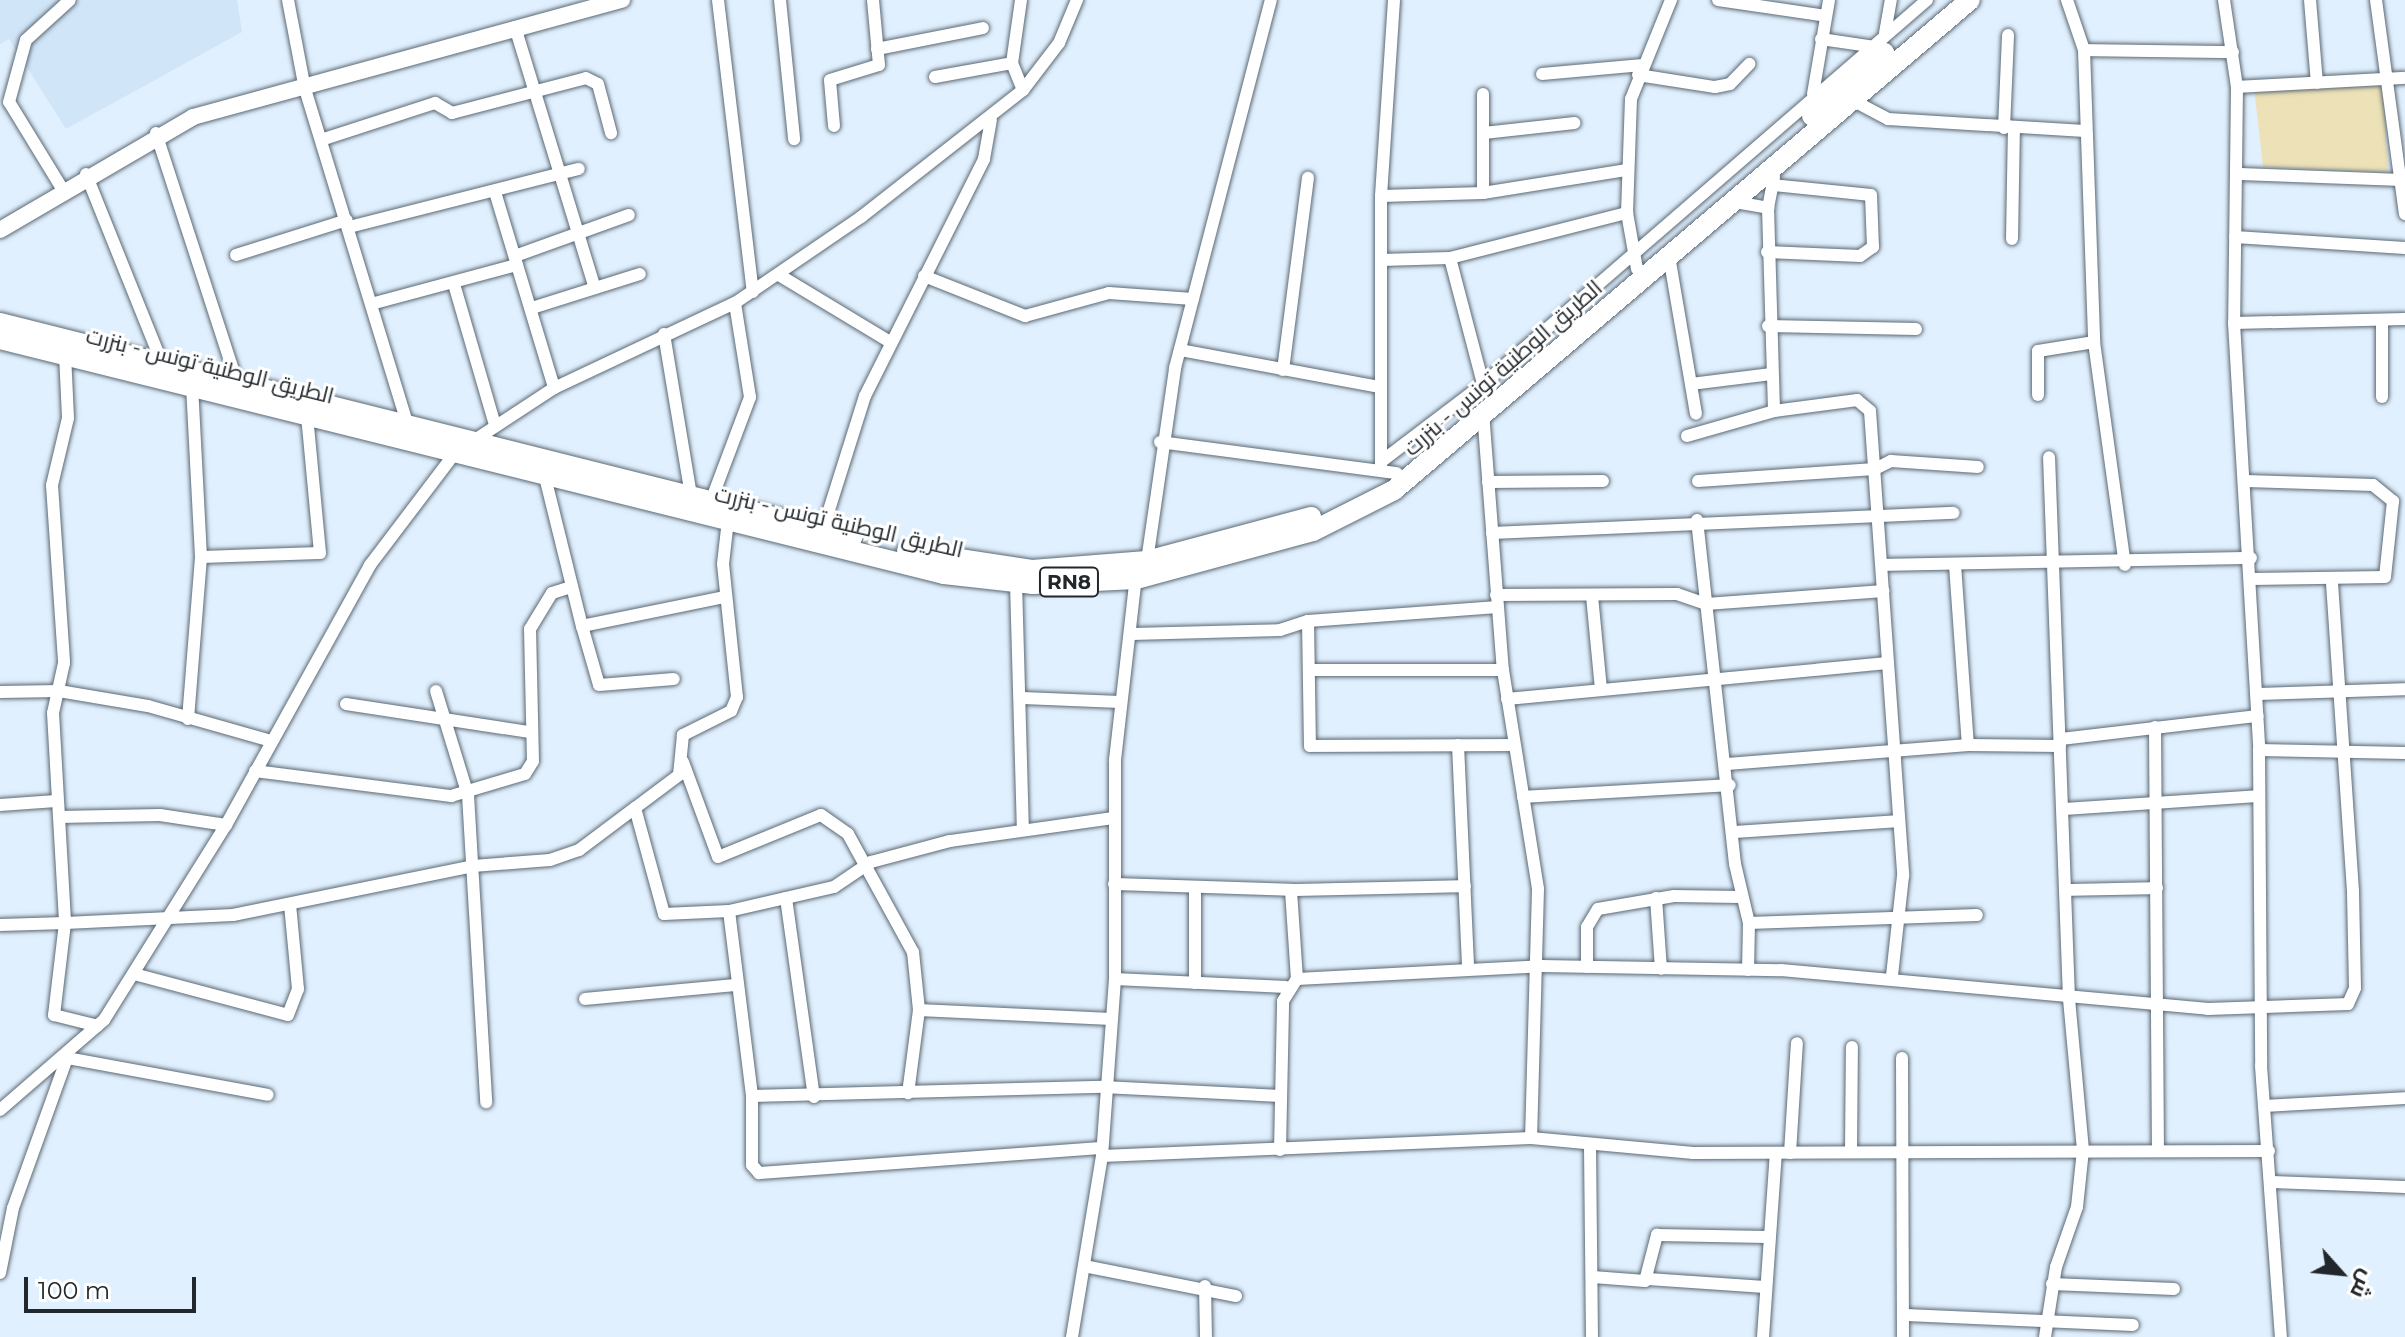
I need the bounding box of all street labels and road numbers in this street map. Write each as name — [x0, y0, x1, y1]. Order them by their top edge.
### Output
street label: الطريق الوطنية تونس - بنزرت — [1398, 275, 1608, 461]
street label: الطريق الوطنية تونس - بنزرت — [83, 322, 337, 410]
street label: الطريق الوطنية تونس - بنزرت — [712, 481, 966, 563]
road number: RN8 — [1037, 566, 1101, 598]

